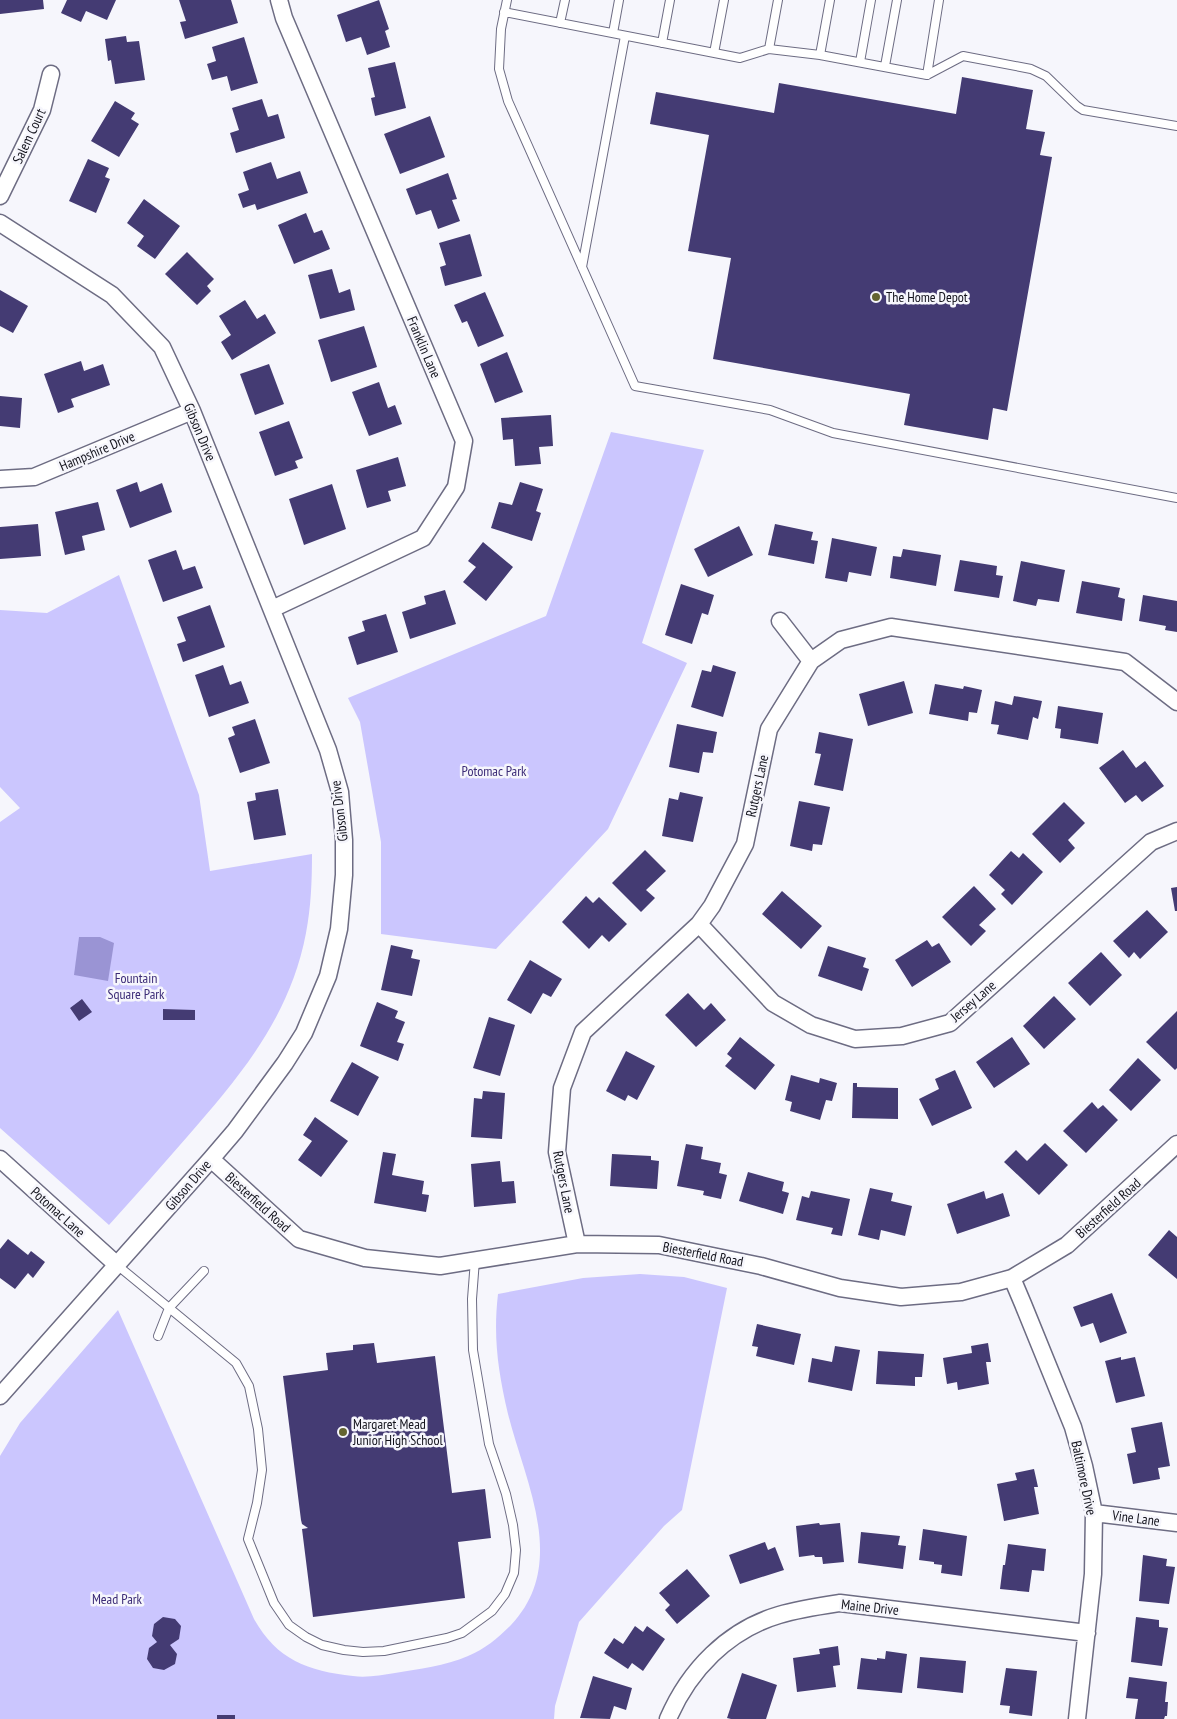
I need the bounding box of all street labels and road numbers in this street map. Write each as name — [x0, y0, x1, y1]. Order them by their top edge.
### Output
street label: Salem Court — [8, 105, 50, 166]
street label: Franklin Lane — [403, 313, 445, 381]
street label: Gibson Drive — [180, 400, 220, 464]
street label: Hampshire Drive — [57, 427, 138, 475]
street label: Rutgers Lane — [742, 753, 772, 819]
street label: Gibson Drive — [326, 779, 352, 843]
street label: Jersey Lane — [946, 976, 1000, 1026]
street label: Rutgers Lane — [549, 1149, 579, 1215]
street label: Gibson Drive — [161, 1156, 215, 1214]
street label: Biesterfield Road — [222, 1168, 294, 1236]
street label: Biesterfield Road — [1072, 1174, 1144, 1242]
street label: Potomac Lane — [27, 1183, 89, 1241]
street label: Biesterfield Road — [661, 1237, 745, 1271]
street label: Baltimore Drive — [1067, 1439, 1101, 1517]
street label: Vine Lane — [1110, 1506, 1161, 1530]
street label: Maine Drive — [840, 1595, 900, 1619]

